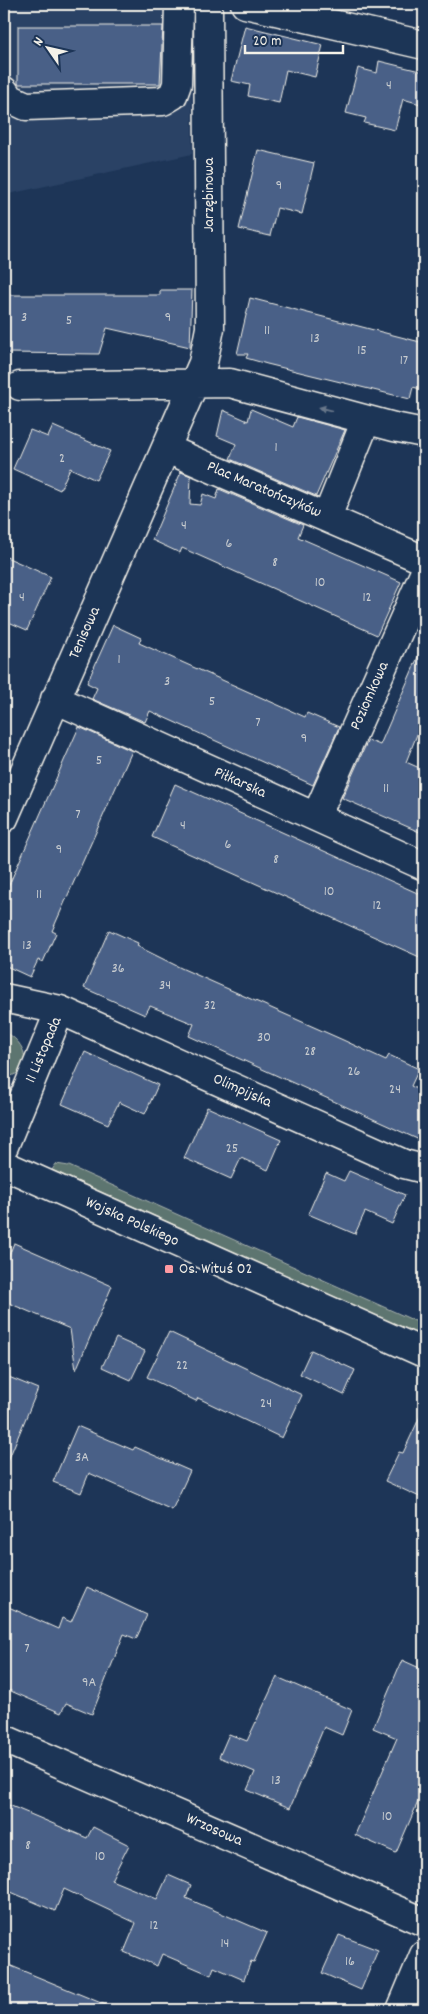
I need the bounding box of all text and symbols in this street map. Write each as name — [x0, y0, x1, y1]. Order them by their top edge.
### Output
north arrow — [22, 22, 72, 72]
scale bar — [245, 22, 343, 54]
text: 20 m — [253, 31, 281, 53]
text: N — [29, 33, 49, 50]
house number: 4 — [386, 76, 392, 96]
street label: Jarzębinowa — [198, 157, 221, 232]
house number: 9 — [276, 176, 282, 196]
house number: 3 — [21, 308, 27, 328]
house number: 9 — [165, 308, 171, 328]
house number: 5 — [66, 311, 72, 331]
house number: 11 — [264, 321, 270, 341]
house number: 13 — [310, 329, 320, 349]
house number: 15 — [357, 341, 367, 361]
house number: 17 — [400, 351, 408, 371]
one-way arrow — [318, 405, 333, 413]
house number: 1 — [274, 438, 278, 458]
house number: 2 — [59, 449, 65, 469]
street label: Plac Maratończyków — [203, 456, 325, 524]
house number: 4 — [181, 516, 187, 536]
house number: 6 — [226, 534, 233, 554]
house number: 8 — [272, 553, 278, 573]
house number: 10 — [315, 573, 325, 593]
house number: 4 — [19, 588, 25, 608]
house number: 12 — [362, 588, 372, 608]
street label: Tenisowa — [63, 603, 107, 663]
house number: 1 — [117, 650, 121, 670]
street label: Poziomkowa — [345, 658, 396, 734]
house number: 3 — [164, 672, 170, 692]
house number: 5 — [209, 692, 215, 712]
house number: 7 — [255, 713, 261, 733]
house number: 9 — [301, 729, 307, 749]
house number: 5 — [96, 751, 102, 771]
street label: Piłkarska — [210, 761, 270, 805]
house number: 11 — [383, 779, 389, 799]
house number: 7 — [75, 805, 81, 825]
house number: 4 — [180, 816, 186, 836]
house number: 6 — [225, 835, 232, 855]
house number: 9 — [56, 840, 62, 860]
house number: 8 — [273, 850, 279, 870]
house number: 10 — [324, 882, 334, 902]
house number: 11 — [36, 885, 42, 905]
house number: 12 — [372, 896, 382, 916]
house number: 13 — [22, 936, 32, 956]
house number: 36 — [111, 959, 125, 979]
house number: 34 — [159, 976, 171, 996]
house number: 32 — [204, 996, 216, 1016]
street label: 11 Listopada — [20, 1013, 68, 1087]
house number: 30 — [257, 1028, 271, 1048]
house number: 28 — [304, 1042, 316, 1062]
house number: 26 — [348, 1062, 361, 1082]
street label: Olimpijska — [209, 1068, 276, 1114]
house number: 24 — [389, 1080, 401, 1100]
house number: 25 — [226, 1139, 238, 1159]
street label: Wojska Polskiego — [81, 1191, 183, 1253]
place label: Os. Wituś 02 — [179, 1258, 252, 1281]
marker: Os. Wituś 02 — [163, 1263, 175, 1275]
house number: 22 — [176, 1356, 188, 1376]
house number: 24 — [260, 1394, 272, 1414]
house number: 3A — [75, 1448, 89, 1468]
house number: 7 — [24, 1639, 30, 1659]
house number: 9A — [82, 1673, 96, 1693]
house number: 13 — [271, 1771, 281, 1791]
street label: Wrzosowa — [182, 1807, 247, 1853]
house number: 10 — [382, 1807, 392, 1827]
house number: 8 — [25, 1836, 31, 1856]
house number: 10 — [95, 1847, 105, 1867]
house number: 12 — [149, 1916, 159, 1936]
house number: 14 — [221, 1934, 229, 1954]
house number: 16 — [345, 1952, 355, 1972]

